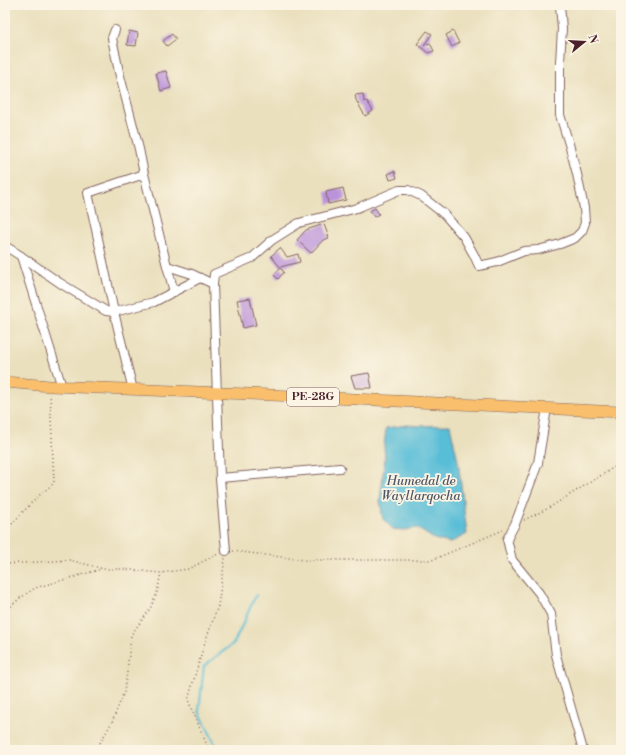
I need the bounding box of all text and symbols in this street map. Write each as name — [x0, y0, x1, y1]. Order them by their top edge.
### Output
north arrow — [564, 22, 604, 62]
text: N — [585, 33, 601, 46]
road number: PE-28G — [287, 388, 339, 406]
water label: Humedal de Wayllarqocha — [382, 473, 461, 504]

